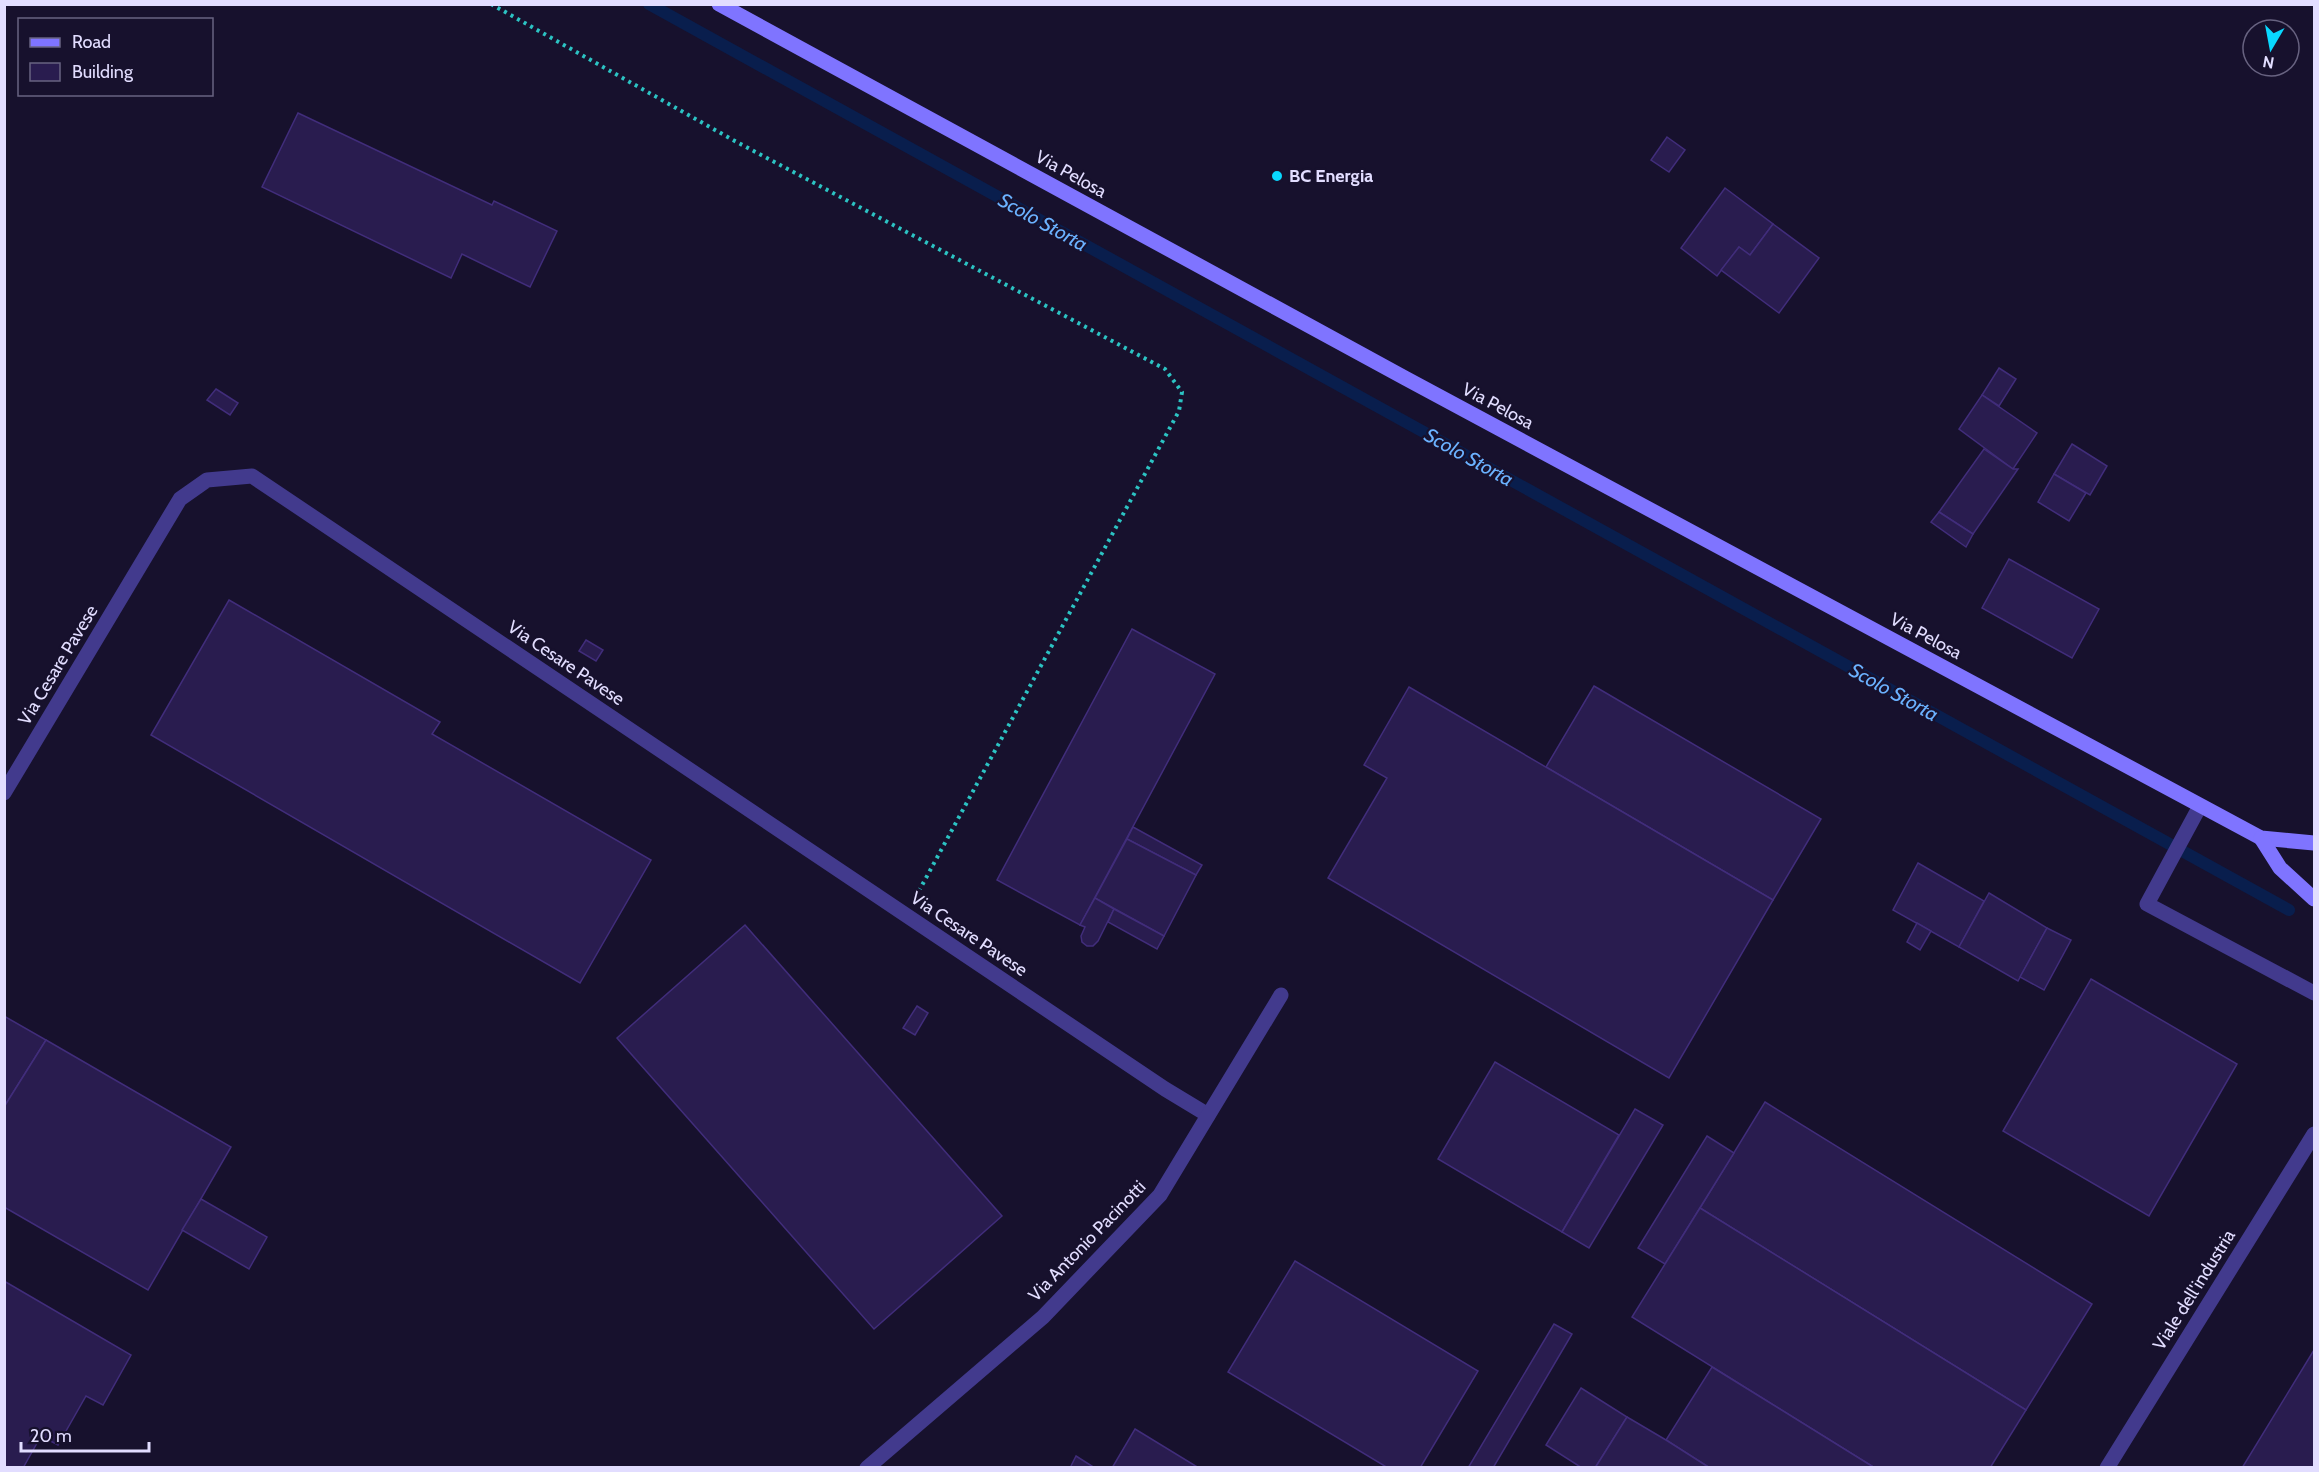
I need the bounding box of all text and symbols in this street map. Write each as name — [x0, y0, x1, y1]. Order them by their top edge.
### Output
legend — [18, 18, 213, 96]
north arrow — [2241, 18, 2301, 78]
text: Road — [72, 31, 111, 53]
text: N — [2261, 52, 2276, 73]
text: Building — [72, 61, 134, 83]
street label: Via Pelosa — [1032, 146, 1111, 203]
place label: BC Energia — [1289, 165, 1373, 187]
marker: BC Energia — [1270, 169, 1284, 183]
water label: Scolo Storta — [994, 188, 1092, 256]
street label: Via Pelosa — [1459, 378, 1538, 434]
water label: Scolo Storta — [1420, 423, 1518, 491]
street label: Via Cesare Pavese — [14, 601, 102, 729]
street label: Via Pelosa — [1887, 608, 1966, 664]
street label: Via Cesare Pavese — [503, 616, 629, 710]
water label: Scolo Storta — [1845, 658, 1943, 726]
street label: Via Cesare Pavese — [906, 887, 1032, 981]
street label: Via Antonio Pacinotti — [1024, 1176, 1150, 1306]
street label: Viale dell'industria — [2148, 1225, 2240, 1354]
scale bar — [21, 1415, 148, 1453]
text: 20 m — [30, 1425, 72, 1447]

